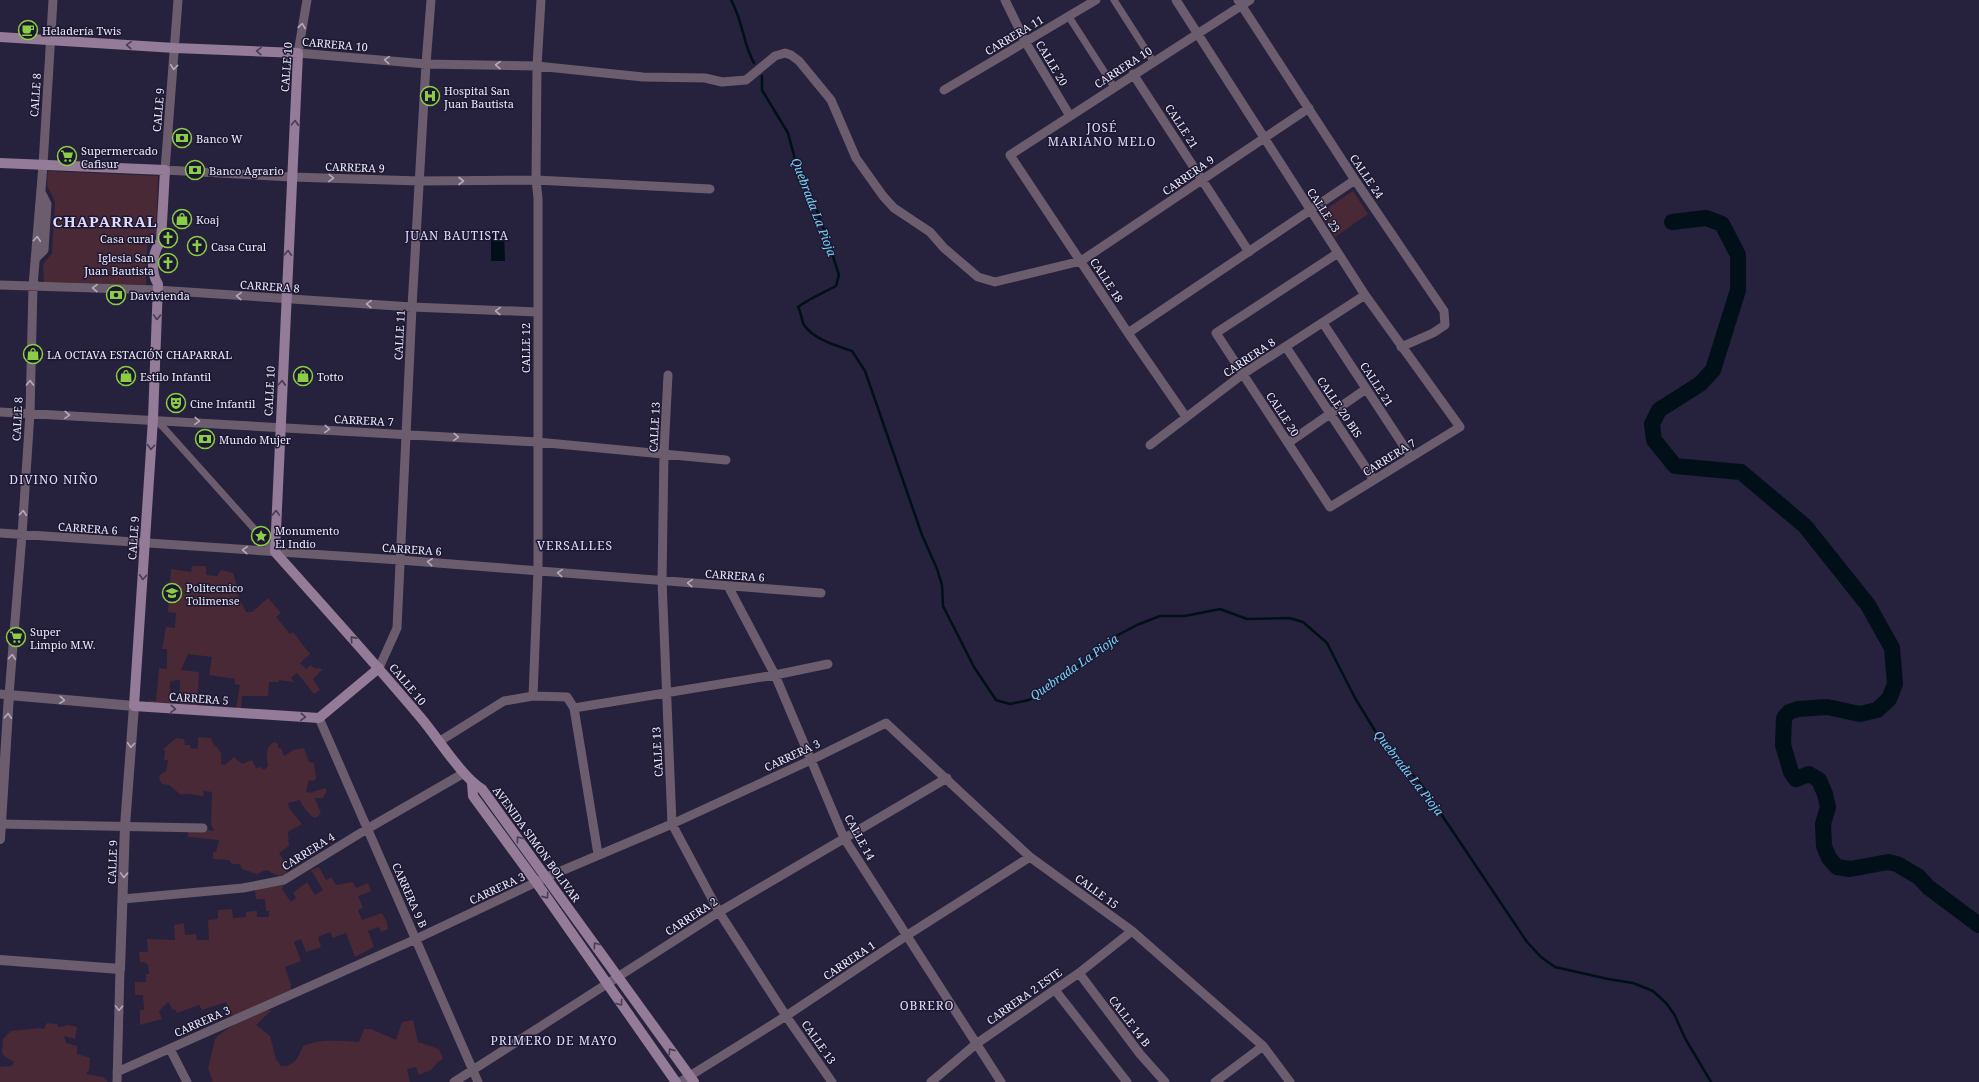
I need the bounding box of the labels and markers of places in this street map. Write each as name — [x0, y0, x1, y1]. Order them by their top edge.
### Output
cafe icon: Heladería Twis — [17, 19, 39, 41]
place label: Heladería Twis — [42, 23, 121, 38]
place label: Hospital San Juan Bautista — [443, 83, 514, 111]
hospital icon: Hospital San Juan Bautista — [419, 85, 441, 107]
bank icon: Banco W — [171, 127, 193, 149]
place label: Banco W — [196, 131, 243, 146]
place label: Supermercado Cafisur — [81, 143, 158, 171]
supermarket icon: Supermercado Cafisur — [56, 145, 78, 167]
bank icon: Banco Agrario — [184, 159, 206, 181]
place label: Banco Agrario — [209, 163, 284, 178]
shop icon: Koaj — [171, 208, 193, 230]
place label: Koaj — [196, 212, 219, 227]
church icon: Casa cural — [157, 227, 179, 249]
place label: Casa cural — [100, 231, 155, 246]
church icon: Casa Cural — [186, 235, 208, 257]
place label: Casa Cural — [211, 239, 267, 254]
place label: Iglesia San Juan Bautista — [83, 250, 154, 278]
church icon: Iglesia San Juan Bautista — [157, 252, 179, 274]
bank icon: Davivienda — [105, 284, 127, 306]
place label: Davivienda — [130, 288, 190, 303]
shop icon: LA OCTAVA ESTACIÓN CHAPARRAL — [22, 343, 44, 365]
place label: LA OCTAVA ESTACIÓN CHAPARRAL — [47, 347, 232, 362]
shop icon: Estilo Infantil — [115, 365, 137, 387]
shop icon: Totto — [292, 365, 314, 387]
place label: Estilo Infantil — [140, 369, 212, 384]
place label: Totto — [317, 369, 344, 384]
theatre icon: Cine Infantil — [165, 392, 187, 414]
place label: Cine Infantil — [190, 396, 256, 411]
bank icon: Mundo Mujer — [194, 428, 216, 450]
place label: Mundo Mujer — [219, 432, 292, 447]
place label: Monumento El Indio — [275, 523, 339, 551]
place icon: Monumento El Indio — [250, 525, 272, 547]
place label: Politecnico Tolimense — [186, 580, 243, 608]
school or university icon: Politecnico Tolimense — [161, 582, 183, 604]
place label: Super Limpio M.W. — [30, 624, 96, 652]
supermarket icon: Super Limpio M.W. — [5, 626, 27, 648]

